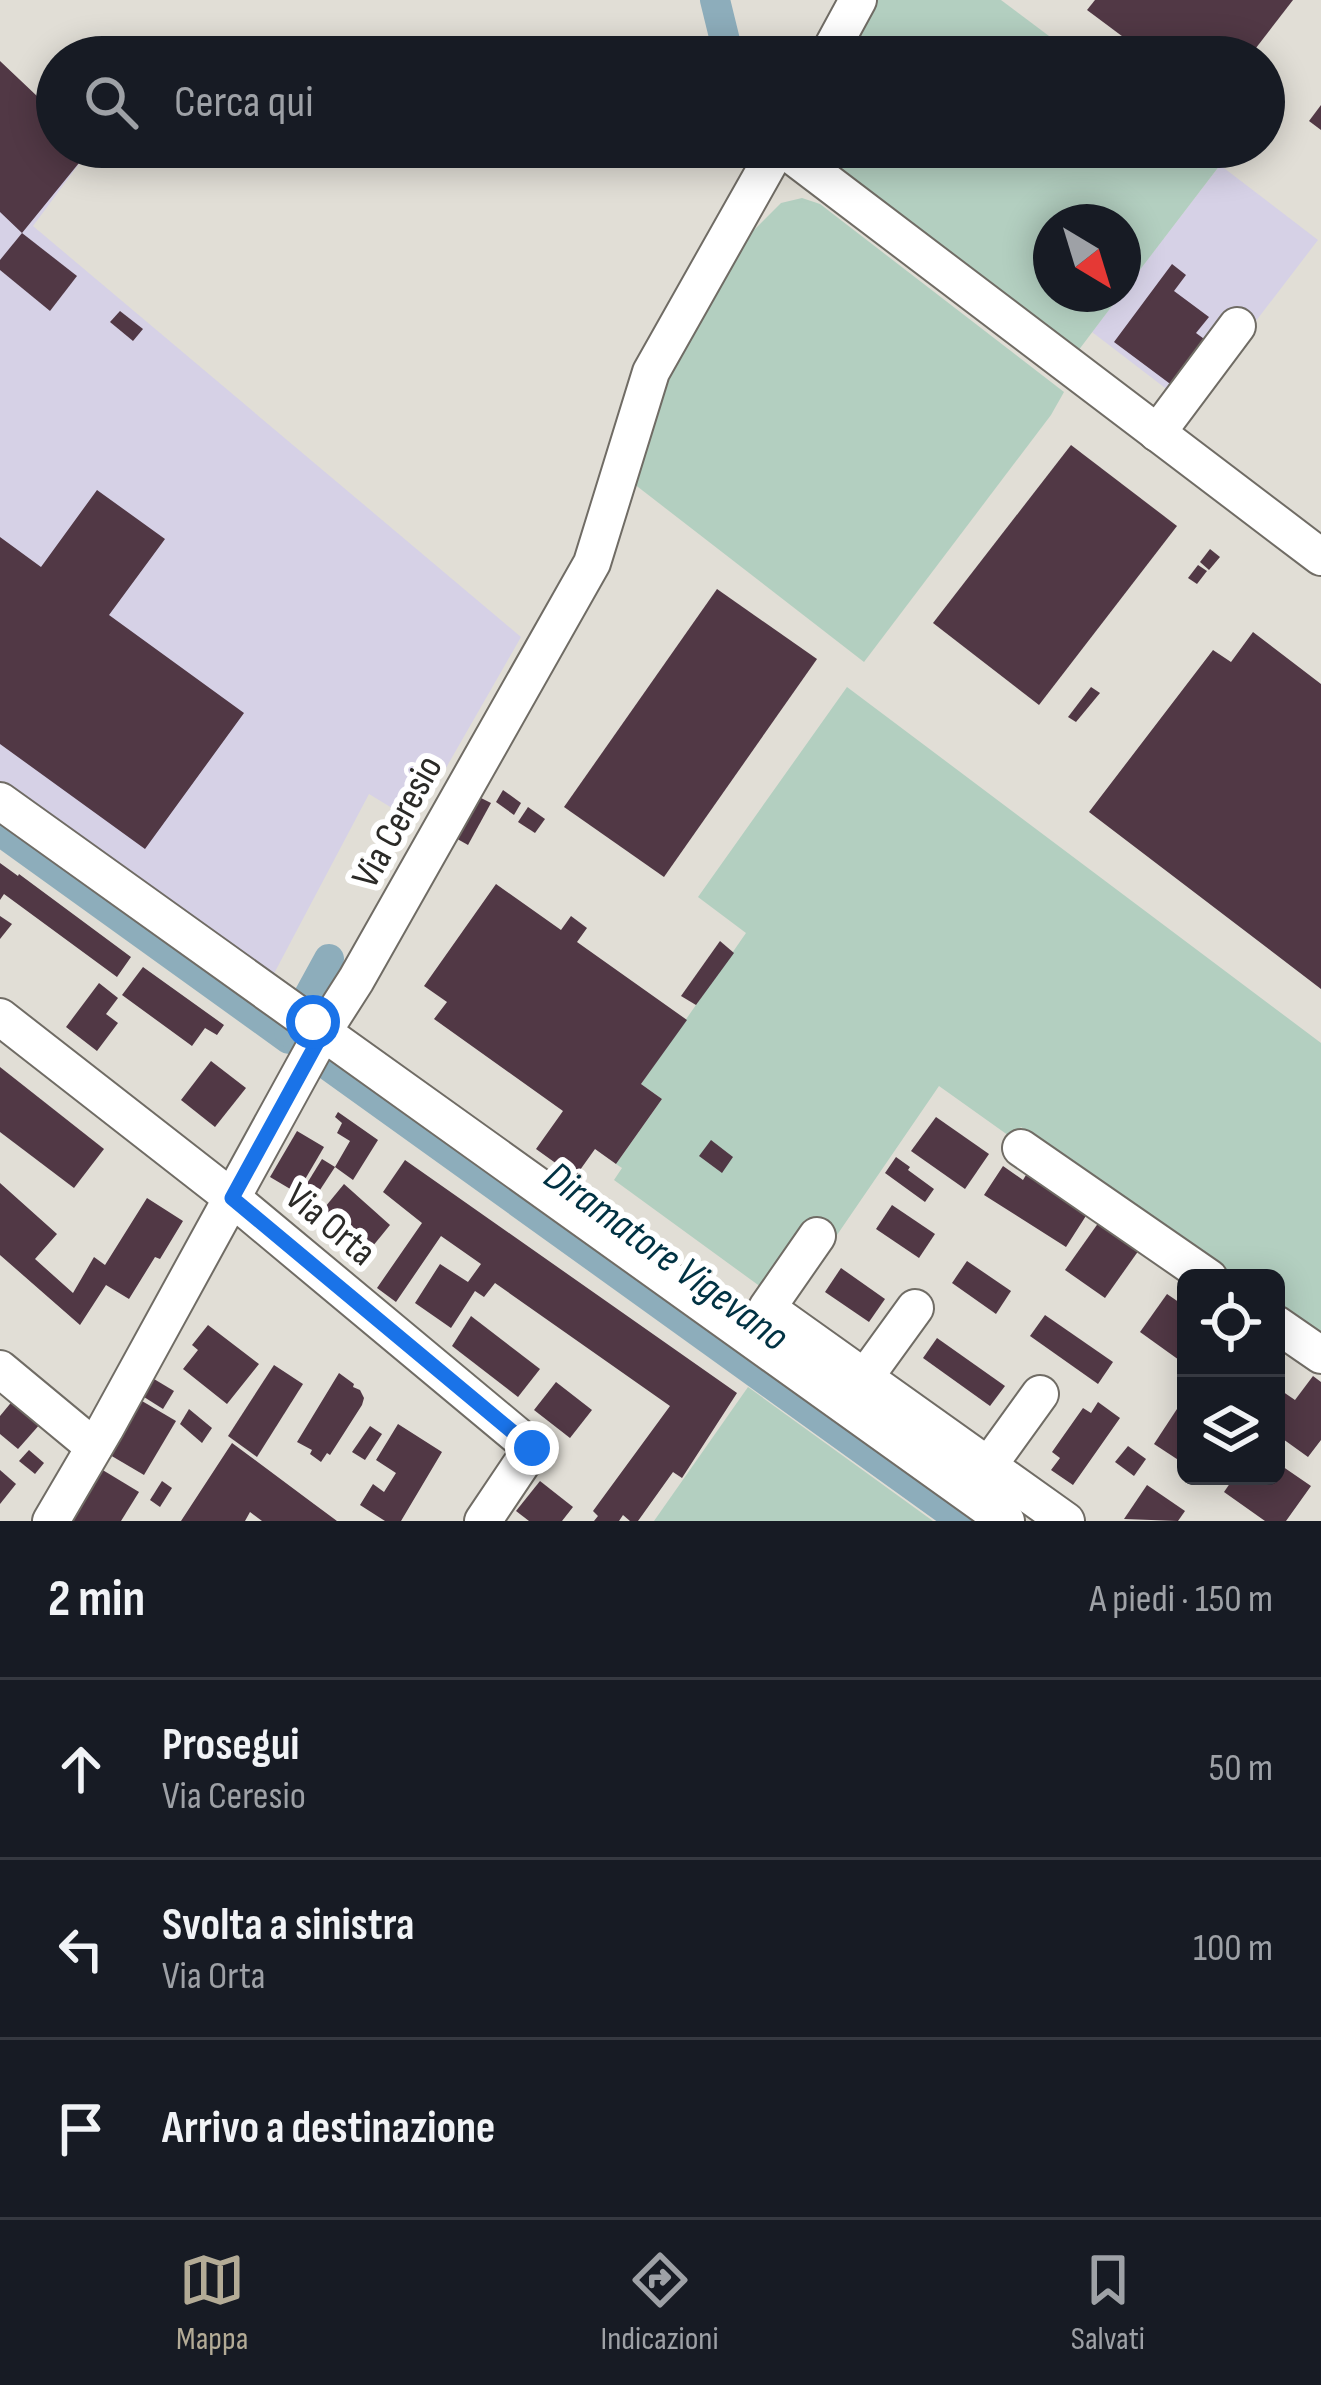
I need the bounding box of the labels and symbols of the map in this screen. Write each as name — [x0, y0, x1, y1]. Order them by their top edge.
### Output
north arrow — [1033, 204, 1141, 312]
street label: Via Ceresio — [343, 748, 453, 896]
route start — [286, 995, 340, 1049]
water label: Diramatore Vigevano — [534, 1151, 798, 1363]
street label: Via Orta — [275, 1174, 385, 1276]
route end — [505, 1421, 559, 1475]

